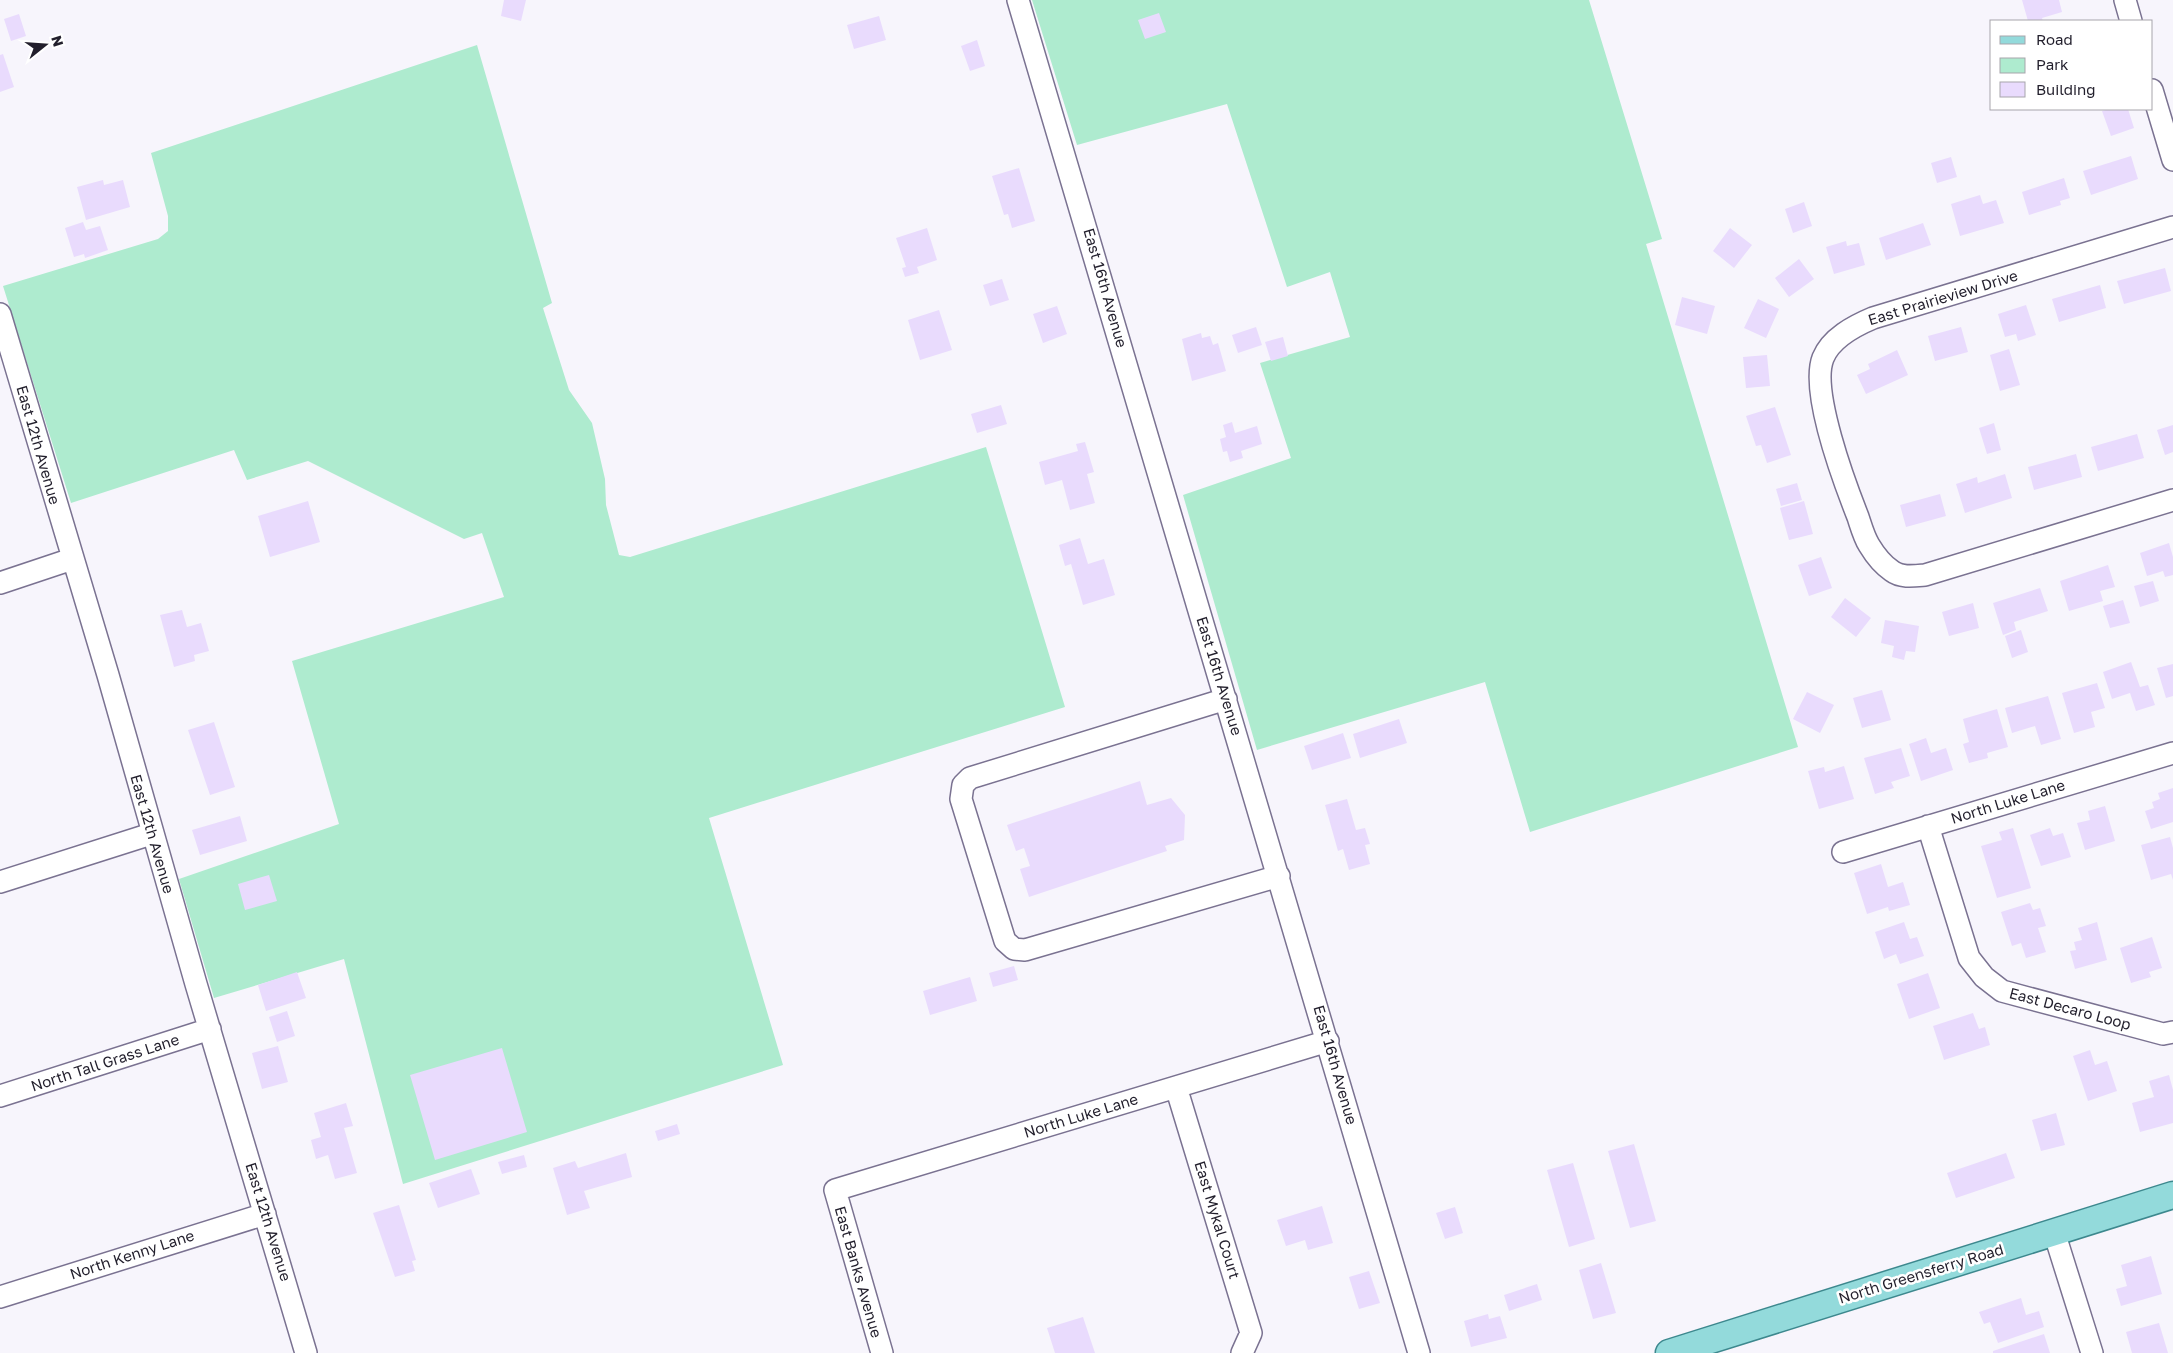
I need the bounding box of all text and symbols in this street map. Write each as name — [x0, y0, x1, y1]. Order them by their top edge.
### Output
north arrow — [20, 20, 70, 70]
legend — [1990, 20, 2153, 110]
text: Road — [2036, 30, 2073, 48]
text: N — [48, 33, 68, 49]
text: Park — [2036, 55, 2069, 73]
text: Building — [2036, 80, 2096, 98]
street label: East 16th Avenue — [1080, 226, 1132, 350]
street label: East Prairieview Drive — [1866, 266, 2020, 328]
street label: East 12th Avenue — [13, 383, 65, 507]
street label: East 16th Avenue — [1193, 614, 1247, 738]
street label: East 12th Avenue — [127, 772, 179, 896]
street label: North Luke Lane — [1948, 775, 2067, 827]
street label: East Decaro Loop — [2008, 983, 2133, 1033]
street label: East 16th Avenue — [1310, 1003, 1362, 1127]
street label: North Tall Grass Lane — [28, 1029, 181, 1095]
street label: North Luke Lane — [1021, 1089, 1140, 1141]
street label: East Mykal Court — [1191, 1159, 1244, 1281]
street label: East 12th Avenue — [242, 1160, 296, 1283]
street label: East Banks Avenue — [832, 1204, 886, 1340]
street label: North Kenny Lane — [67, 1225, 196, 1283]
street label: North Greensferry Road — [1836, 1239, 2005, 1307]

